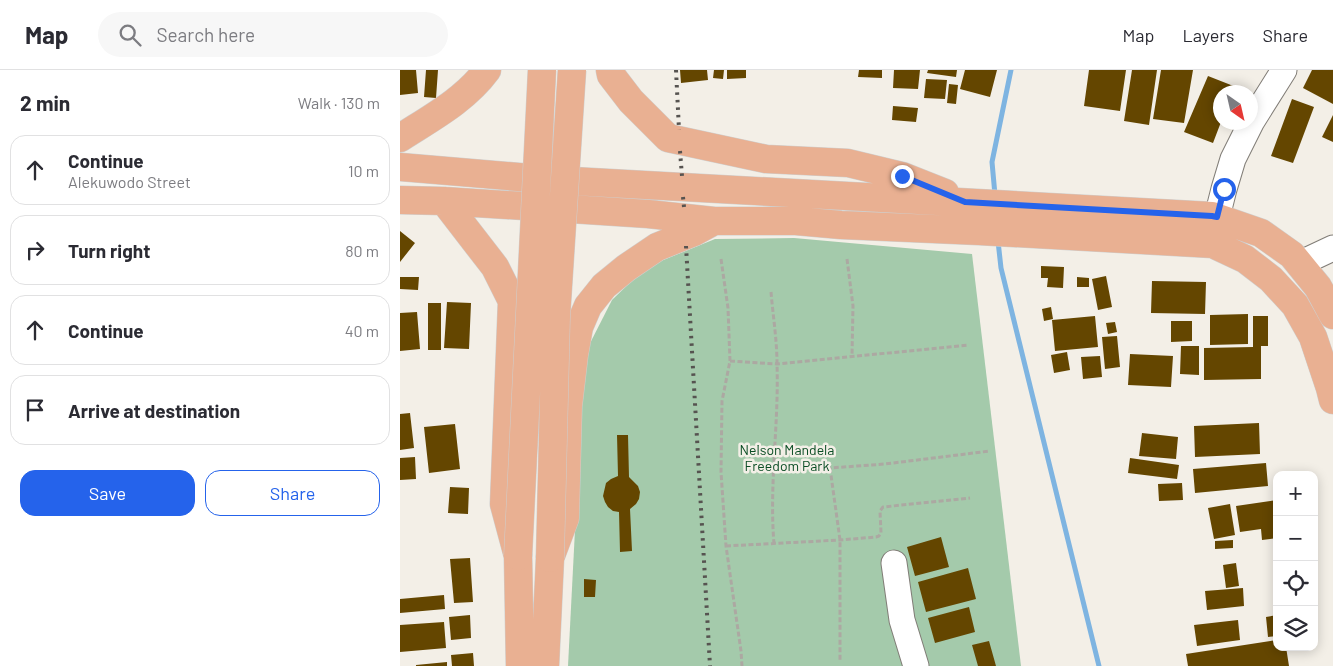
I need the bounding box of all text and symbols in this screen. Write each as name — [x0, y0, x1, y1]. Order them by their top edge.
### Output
search box — [98, 12, 448, 57]
text: Map — [25, 20, 68, 49]
icon: search — [116, 21, 144, 49]
text: Search here — [156, 23, 255, 46]
text: Map — [1122, 24, 1154, 46]
text: Layers — [1182, 24, 1235, 46]
text: Share — [1263, 24, 1308, 46]
north arrow — [1213, 85, 1258, 130]
text: 2 min — [20, 90, 70, 115]
text: Walk · 130 m — [298, 93, 380, 112]
text: Continue — [68, 149, 144, 172]
icon: ahead — [21, 156, 49, 184]
text: 10 m — [348, 161, 379, 180]
route end — [891, 165, 914, 188]
text: Alekuwodo Street — [68, 172, 191, 191]
route start — [1213, 178, 1236, 201]
icon: right — [21, 236, 49, 264]
text: Turn right — [68, 239, 150, 262]
text: 80 m — [345, 241, 379, 260]
icon: ahead — [21, 316, 49, 344]
text: Continue — [68, 319, 144, 342]
text: 40 m — [345, 321, 379, 340]
icon: arrive — [21, 396, 49, 424]
text: Arrive at destination — [68, 399, 240, 422]
park label: Nelson Mandela Freedom Park — [740, 441, 834, 474]
button: Save — [20, 470, 195, 516]
button: Share — [205, 470, 380, 516]
map controls — [1273, 471, 1318, 651]
button: + — [1273, 471, 1318, 516]
button: − — [1273, 516, 1318, 561]
button: locate — [1273, 561, 1318, 606]
button: layers — [1273, 606, 1318, 651]

